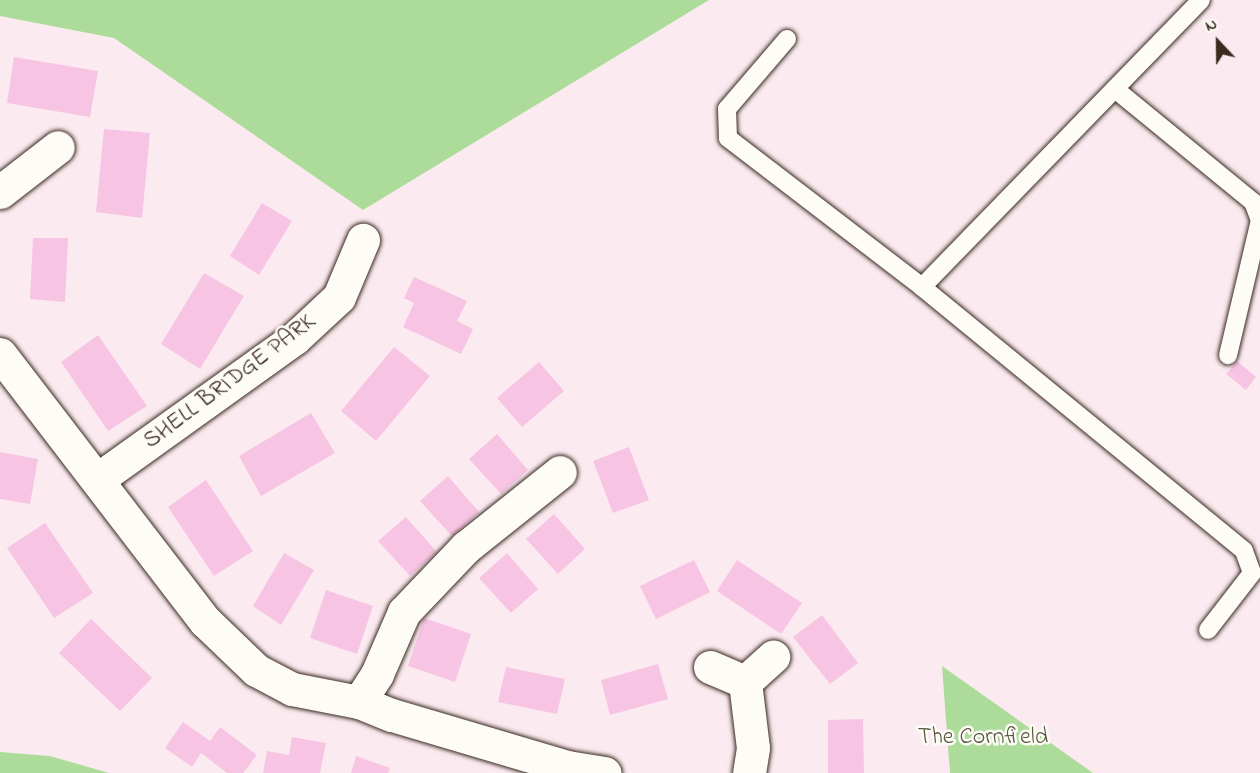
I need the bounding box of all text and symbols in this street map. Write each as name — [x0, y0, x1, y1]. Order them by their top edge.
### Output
north arrow — [1188, 12, 1248, 72]
text: N — [1202, 12, 1221, 38]
street label: SHELL BRIDGE PARK — [138, 308, 322, 456]
park label: The Cornfield — [918, 724, 1048, 752]

